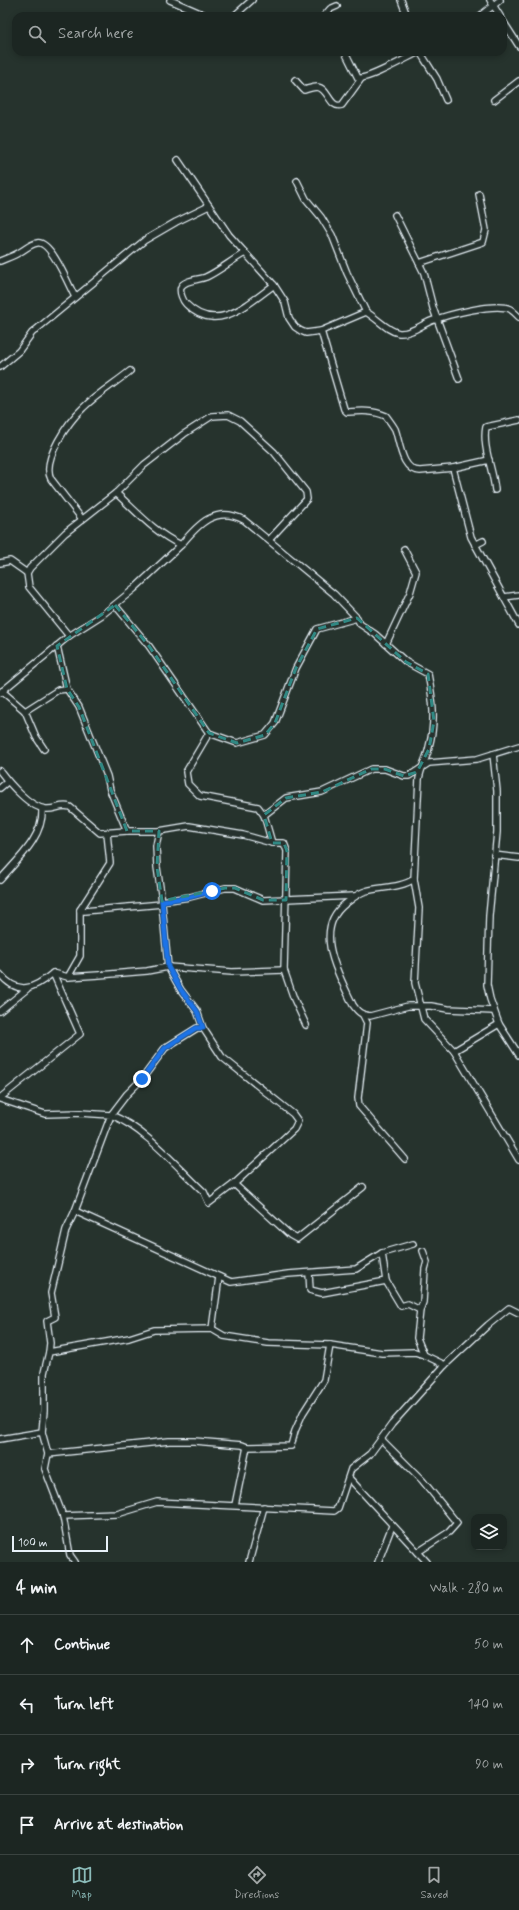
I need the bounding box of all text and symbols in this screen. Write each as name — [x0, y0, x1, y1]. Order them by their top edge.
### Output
search box — [12, 12, 507, 56]
icon: search — [26, 23, 48, 45]
text: Search here — [58, 24, 134, 44]
route start — [203, 882, 221, 900]
route end — [133, 1070, 151, 1088]
map controls — [471, 1514, 507, 1550]
button: layers — [471, 1514, 507, 1550]
scale bar — [12, 1534, 108, 1553]
text: 100 m — [18, 1536, 48, 1550]
text: 4 min — [16, 1577, 57, 1599]
text: Walk · 280 m — [430, 1580, 503, 1597]
icon: ahead — [16, 1634, 38, 1656]
text: Continue — [54, 1635, 110, 1655]
text: 50 m — [474, 1636, 503, 1653]
icon: left — [16, 1694, 38, 1716]
text: Turn left — [54, 1695, 114, 1715]
text: 140 m — [468, 1696, 503, 1713]
icon: right — [16, 1754, 38, 1776]
text: Turn right — [54, 1755, 121, 1775]
text: 90 m — [475, 1756, 503, 1773]
icon: arrive — [16, 1814, 38, 1836]
text: Arrive at destination — [54, 1815, 183, 1835]
tab: Map — [71, 1864, 93, 1902]
tab: Directions — [234, 1864, 279, 1902]
tab: Saved — [421, 1864, 448, 1902]

